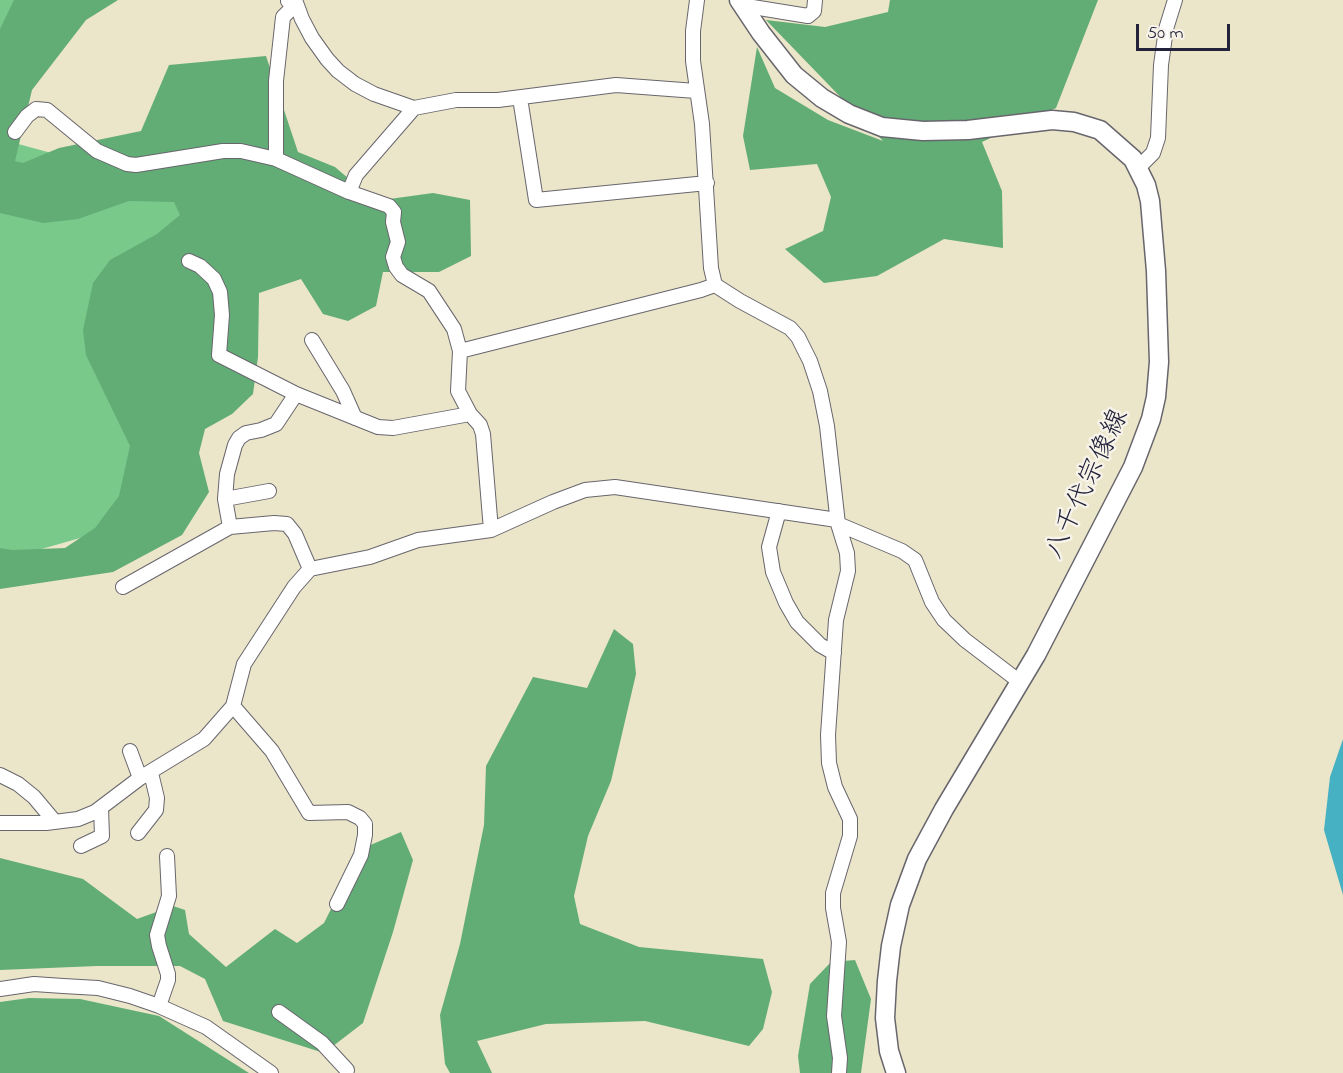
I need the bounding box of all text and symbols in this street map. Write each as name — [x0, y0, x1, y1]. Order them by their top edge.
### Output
scale bar — [1139, 12, 1234, 50]
text: 50 m — [1147, 21, 1184, 47]
street label: 八千代宗像線 — [1040, 405, 1138, 565]

